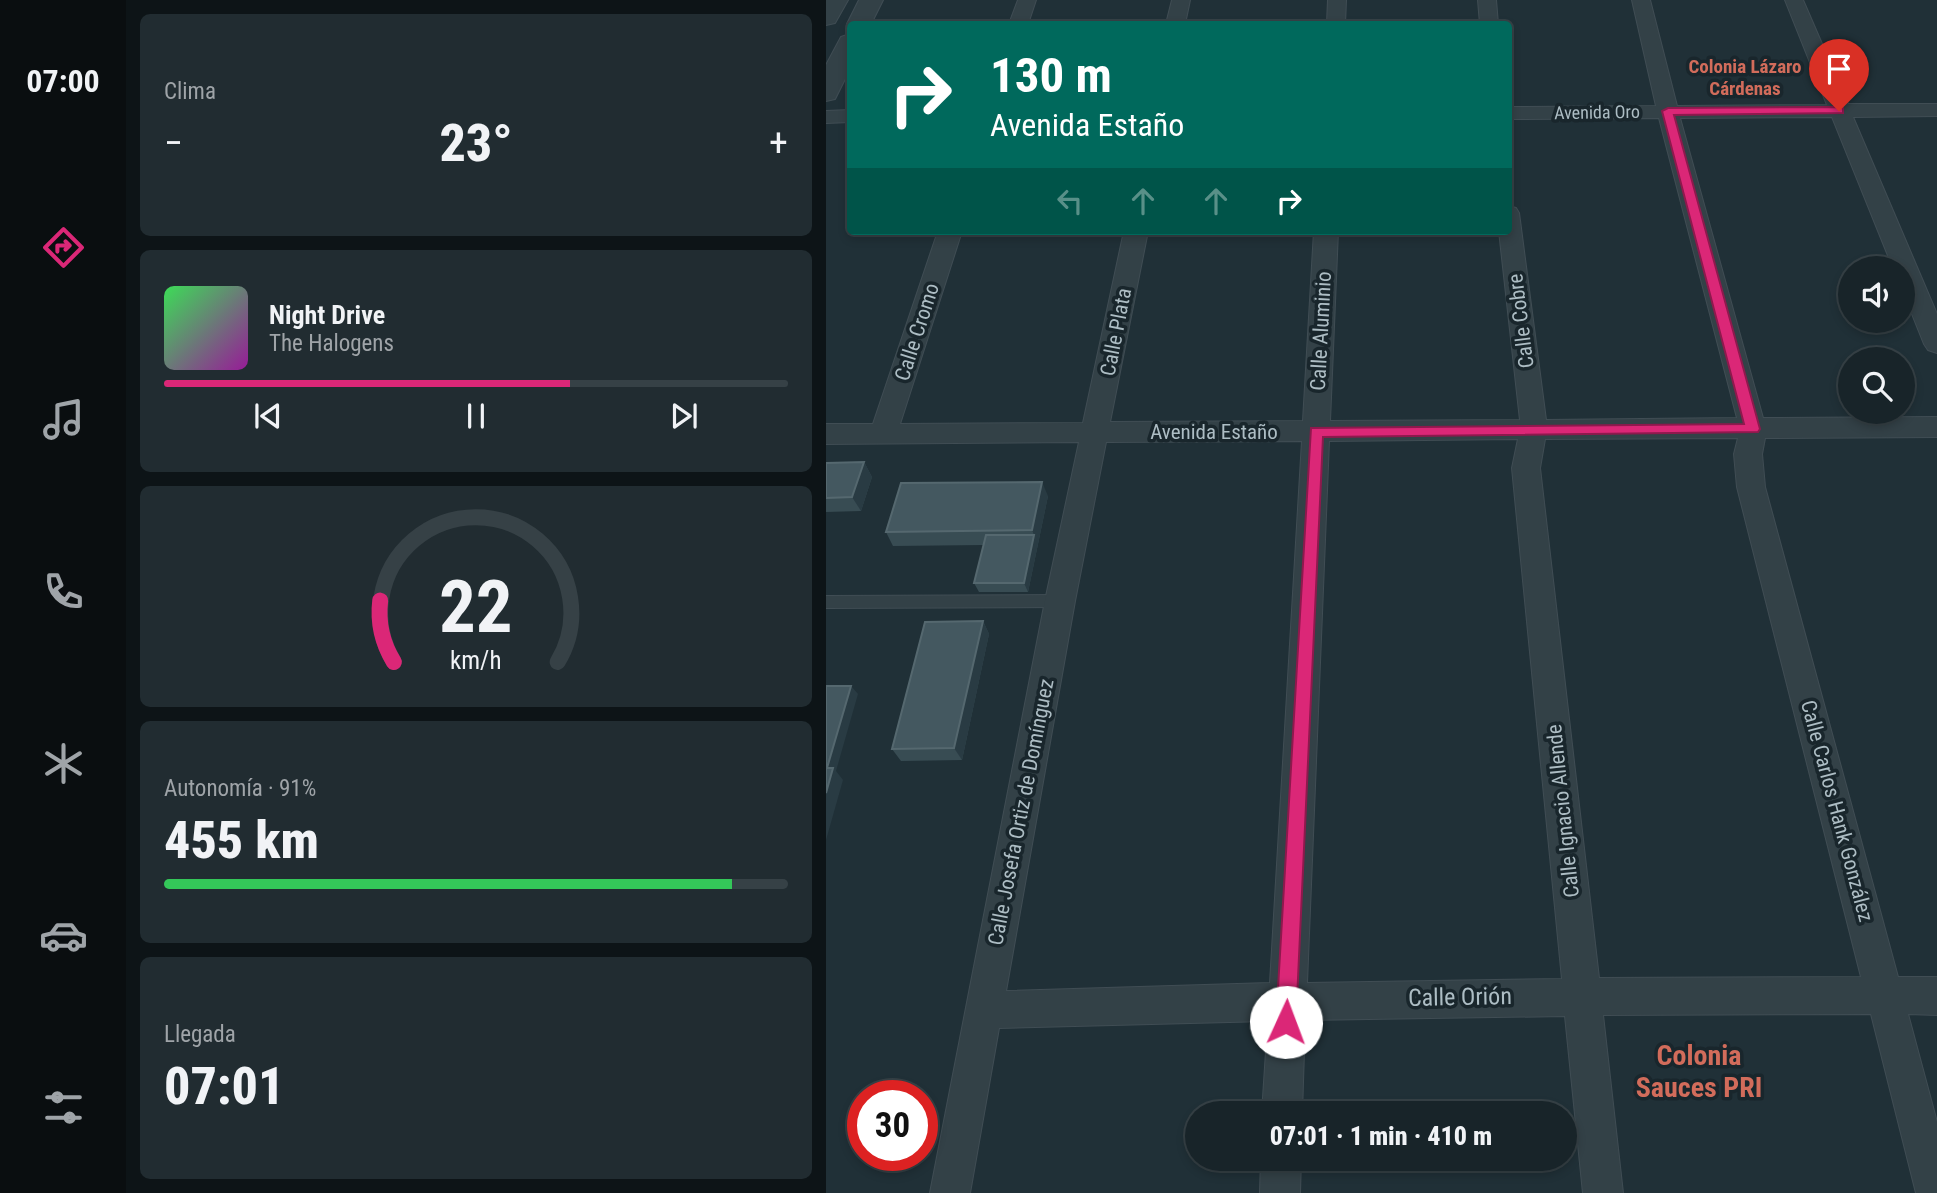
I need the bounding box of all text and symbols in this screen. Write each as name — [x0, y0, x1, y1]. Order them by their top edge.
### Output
pin — [1809, 39, 1869, 111]
text: 130 m — [990, 47, 1112, 104]
icon: right — [875, 49, 966, 140]
icon: arrive — [1820, 50, 1858, 88]
district label: Colonia Lázaro Cárdenas — [1689, 55, 1802, 100]
text: 07:00 — [26, 62, 100, 100]
text: Clima — [164, 78, 216, 105]
street label: Avenida Oro — [1554, 101, 1640, 123]
text: Avenida Estaño — [990, 106, 1184, 144]
text: 23° — [439, 113, 513, 174]
text: − — [164, 121, 183, 165]
text: + — [769, 121, 788, 165]
icon: left — [1051, 182, 1089, 220]
icon: ahead — [1124, 182, 1162, 220]
icon: ahead — [1197, 182, 1235, 220]
icon: right — [1270, 182, 1308, 220]
icon: directions — [39, 223, 88, 272]
map controls — [1838, 256, 1915, 424]
button: sound — [1838, 256, 1915, 333]
street label: Calle Aluminio — [1306, 271, 1336, 391]
street label: Calle Cobre — [1503, 272, 1539, 370]
street label: Calle Cromo — [890, 280, 944, 384]
street label: Calle Plata — [1096, 286, 1136, 378]
text: Night Drive — [269, 300, 385, 330]
text: The Halogens — [269, 330, 394, 357]
button: search — [1838, 347, 1915, 424]
icon: music — [39, 395, 88, 444]
icon: previous — [249, 397, 287, 435]
icon: pause — [457, 397, 495, 435]
icon: next — [665, 397, 703, 435]
street label: Avenida Estaño — [1150, 420, 1278, 444]
text: 22 — [439, 565, 513, 651]
icon: phone — [39, 567, 88, 616]
text: km/h — [450, 646, 502, 675]
street label: Calle Josefa Ortiz de Domínguez — [983, 677, 1059, 947]
street label: Calle Carlos Hank González — [1796, 698, 1878, 924]
street label: Calle Ignacio Allende — [1542, 723, 1584, 899]
icon: climate — [39, 739, 88, 788]
text: Autonomía · 91% — [164, 775, 316, 802]
text: 455 km — [164, 810, 319, 871]
icon: car — [39, 911, 88, 960]
street label: Calle Orión — [1408, 982, 1512, 1012]
position arrow — [1249, 985, 1323, 1059]
text: Llegada — [164, 1021, 236, 1048]
district label: Colonia Sauces PRI — [1636, 1039, 1762, 1104]
text: 07:01 — [164, 1056, 284, 1117]
speed limit sign: 30 — [847, 1080, 938, 1171]
icon: filters — [39, 1083, 88, 1132]
text: 07:01 · 1 min · 410 m — [1270, 1121, 1492, 1151]

